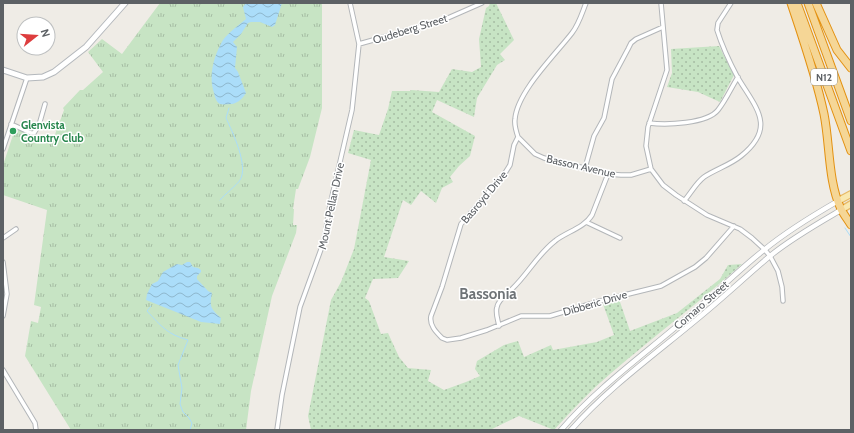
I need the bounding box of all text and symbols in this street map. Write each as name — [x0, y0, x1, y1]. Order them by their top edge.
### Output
street label: Oudeberg Street — [371, 11, 449, 47]
north arrow — [16, 16, 56, 56]
text: N — [38, 27, 53, 39]
road number: N12 — [811, 69, 837, 85]
place label: Glenvista Country Club — [21, 118, 84, 145]
marker: Glenvista Country Club — [8, 126, 18, 136]
street label: Basson Avenue — [545, 151, 617, 181]
street label: Mount Pellan Drive — [315, 161, 347, 251]
street label: Basroyd Drive — [458, 168, 510, 226]
street label: Comaro Street — [671, 277, 731, 333]
district label: Bassonia — [459, 285, 517, 303]
street label: Dibberic Drive — [561, 287, 629, 319]

